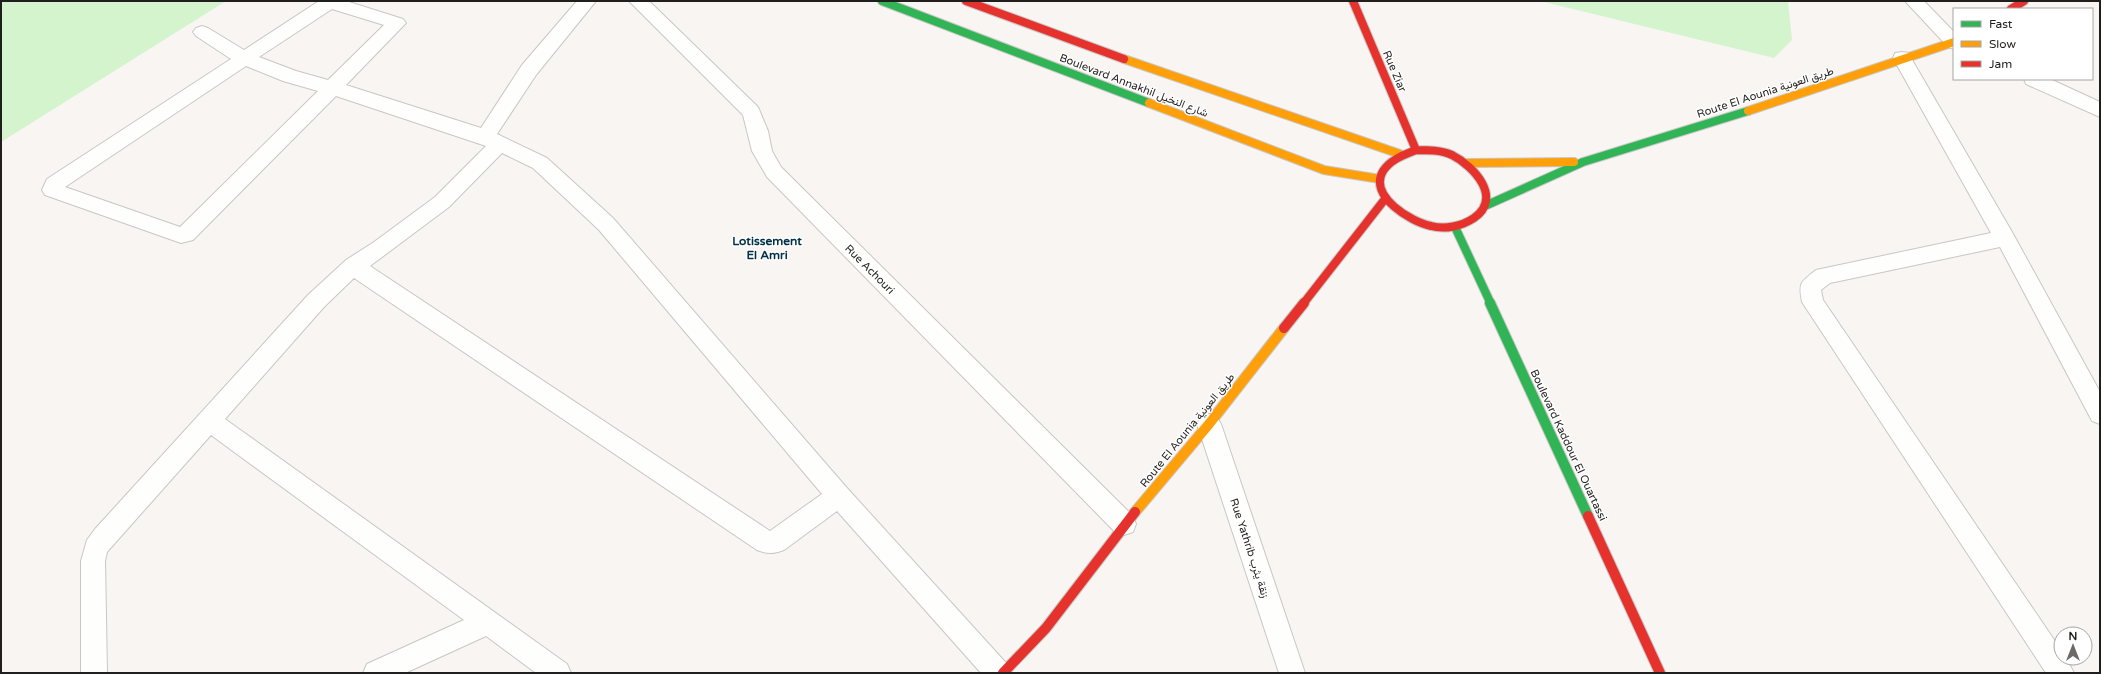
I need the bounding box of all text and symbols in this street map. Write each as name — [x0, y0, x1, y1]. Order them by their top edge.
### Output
legend — [1953, 8, 2093, 80]
text: Fast — [1989, 17, 2013, 31]
text: Slow — [1989, 37, 2016, 51]
street label: Rue Ziar — [1380, 49, 1409, 95]
street label: Boulevard Annakhil شارع النخيل — [1057, 51, 1210, 121]
text: Jam — [1989, 57, 2012, 71]
street label: Route El Aounia طريق العونية — [1695, 64, 1835, 121]
district label: Lotissement El Amri — [732, 234, 802, 262]
street label: Rue Achouri — [842, 242, 897, 297]
street label: Boulevard Kaddour El Ouartassi — [1528, 367, 1609, 523]
street label: Route El Aounia طريق العونية — [1137, 371, 1237, 490]
street label: Rue Yathrib زنقة يثرب — [1227, 497, 1272, 600]
north arrow — [2053, 626, 2093, 666]
text: N — [2069, 630, 2077, 643]

